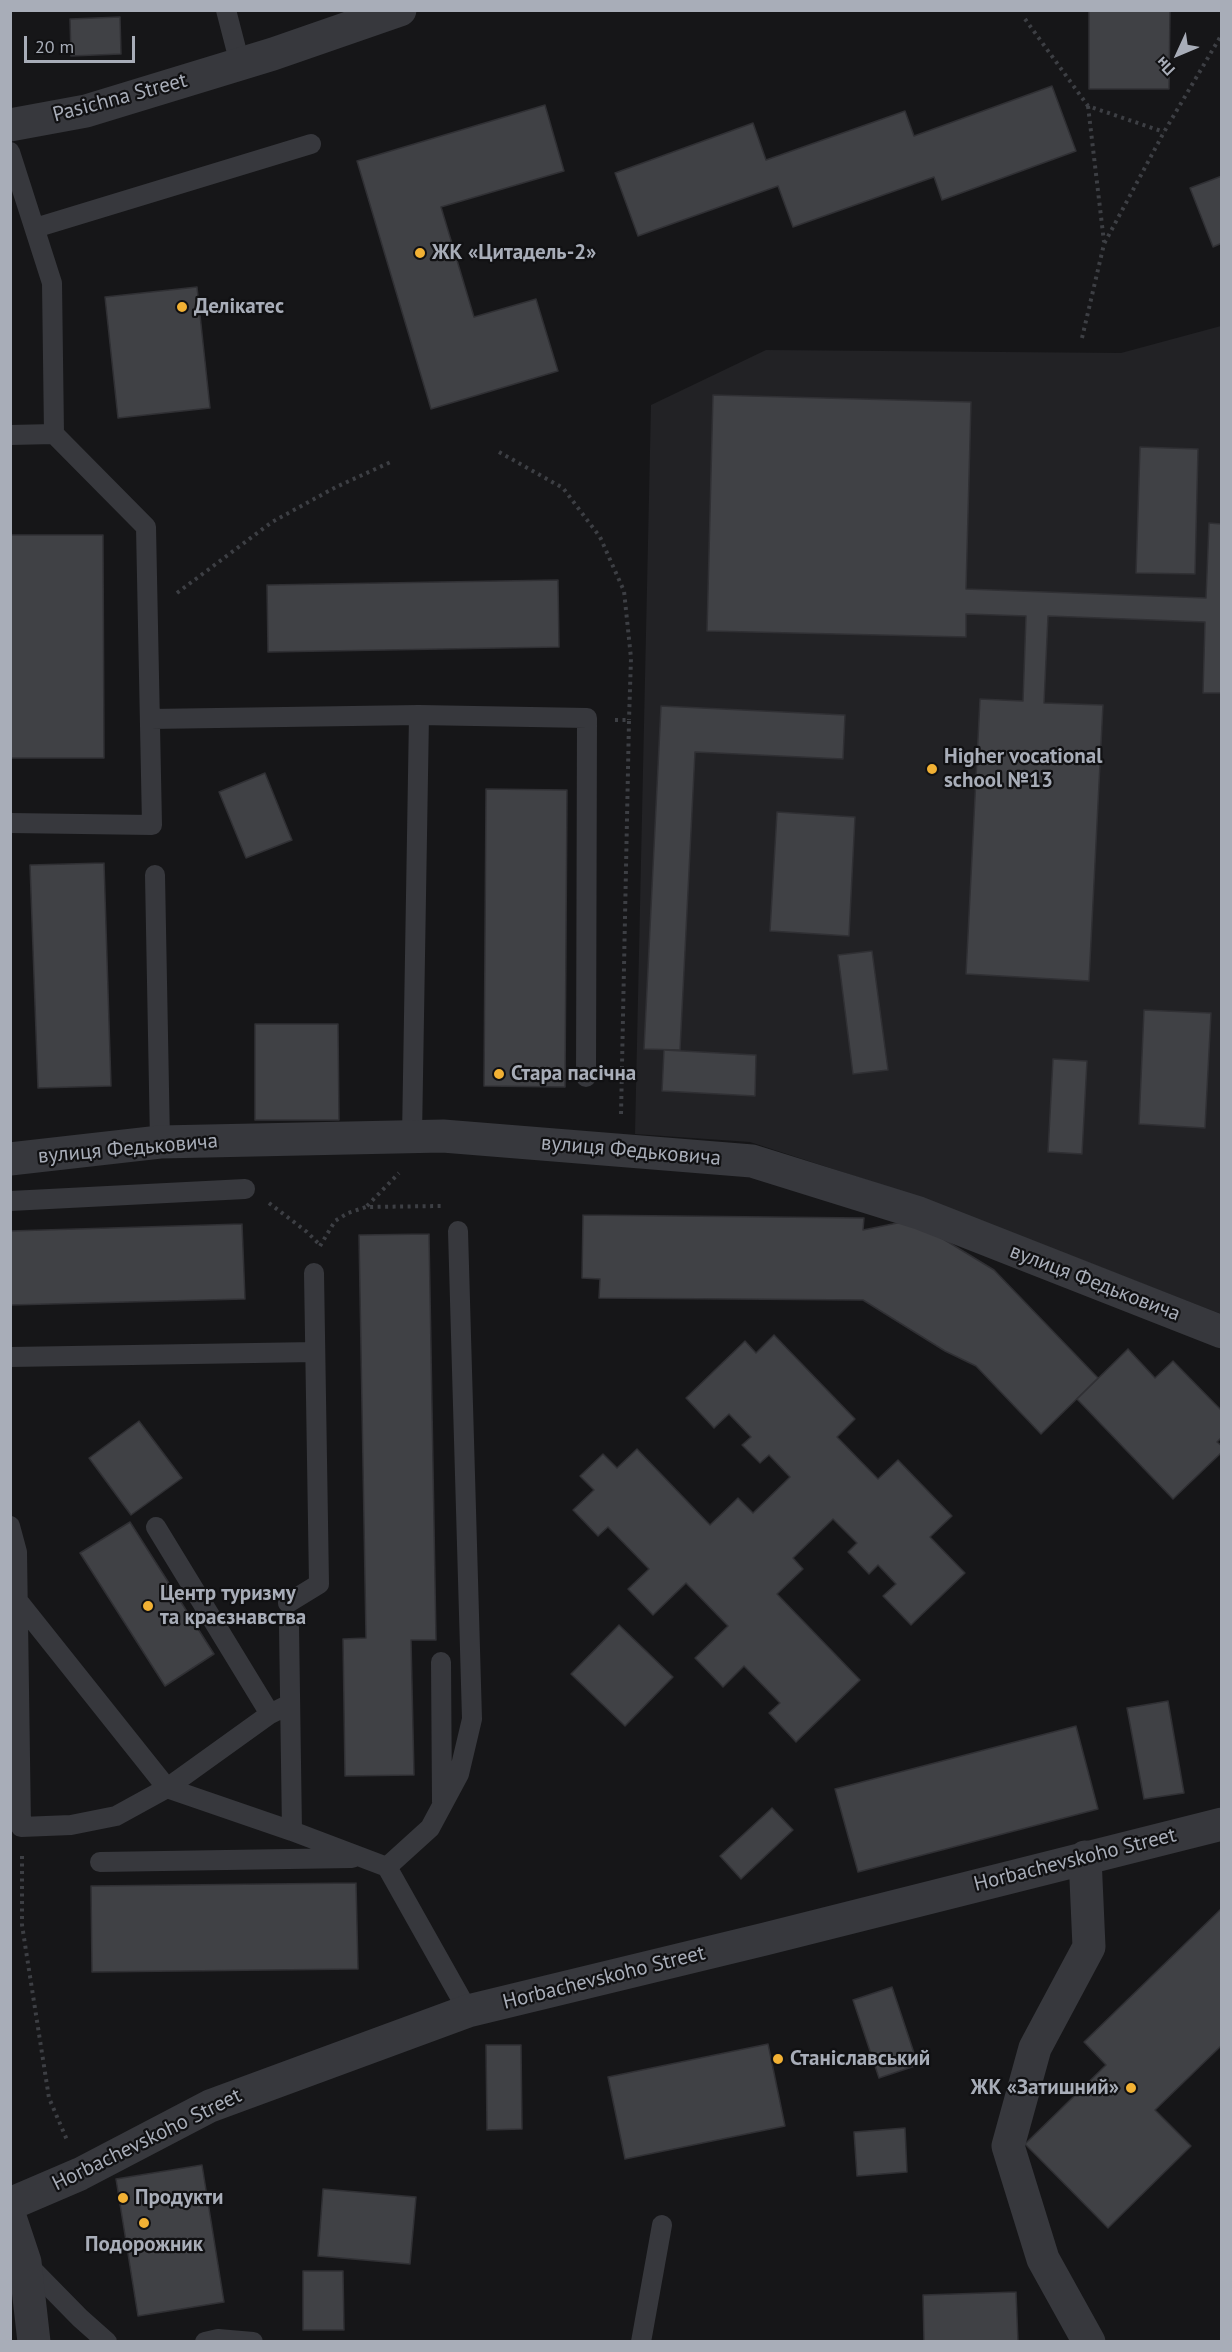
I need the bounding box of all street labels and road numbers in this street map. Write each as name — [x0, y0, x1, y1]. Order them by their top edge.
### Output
street label: Pasichna Street — [50, 68, 190, 128]
street label: вулиця Федьковича — [37, 1129, 219, 1169]
street label: вулиця Федьковича — [540, 1131, 722, 1171]
street label: вулиця Федьковича — [1006, 1239, 1184, 1327]
street label: Horbachevskoho Street — [971, 1823, 1179, 1897]
street label: Horbachevskoho Street — [500, 1941, 708, 2015]
street label: Horbachevskoho Street — [48, 2083, 246, 2197]

